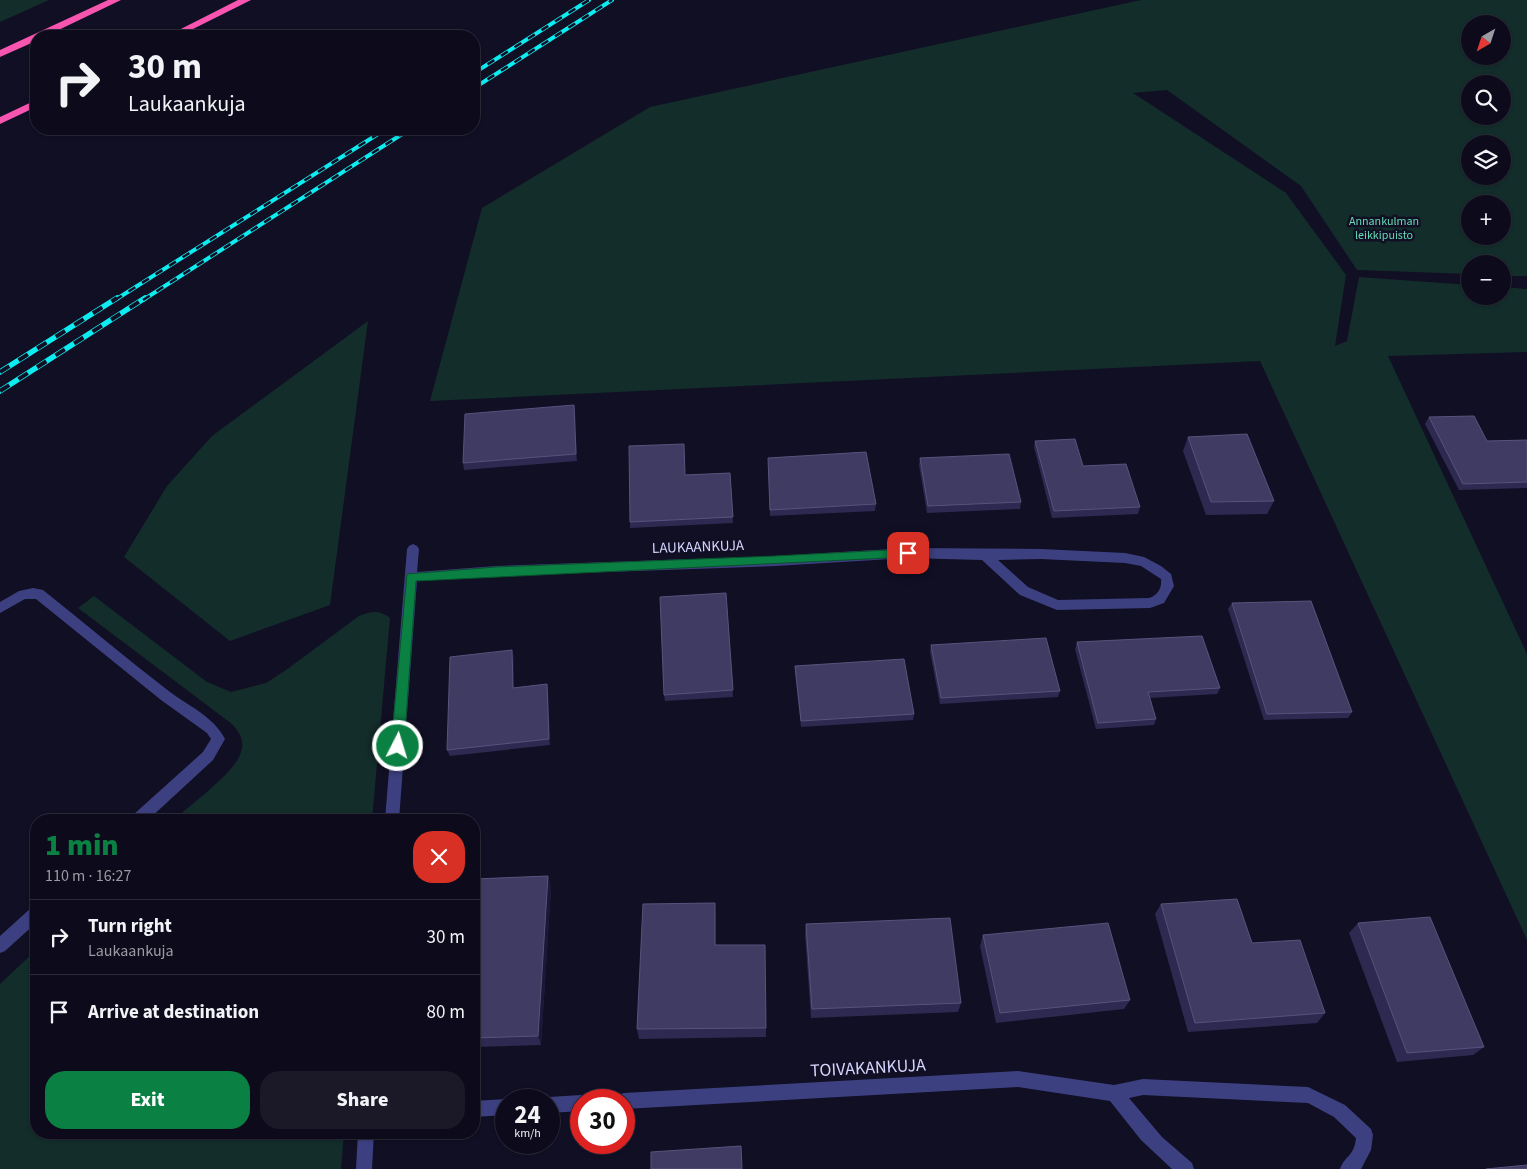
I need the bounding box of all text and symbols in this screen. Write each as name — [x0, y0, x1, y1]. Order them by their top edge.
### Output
north arrow — [1461, 15, 1511, 65]
map controls — [1461, 15, 1511, 305]
text: 30 m — [128, 42, 202, 92]
icon: right — [45, 50, 110, 115]
button: search — [1461, 75, 1511, 125]
text: Laukaankuja — [128, 88, 246, 120]
button: layers — [1461, 135, 1511, 185]
button: + — [1461, 195, 1511, 245]
park label: Annankulman leikkipuisto — [1349, 213, 1419, 244]
button: − — [1461, 255, 1511, 305]
pin — [887, 532, 929, 574]
street label: LAUKAANKUJA — [652, 535, 745, 559]
icon: arrive — [894, 539, 922, 567]
position arrow — [371, 719, 423, 771]
text: 1 min — [45, 824, 119, 867]
button: close — [413, 831, 465, 883]
text: 110 m · 16:27 — [45, 865, 132, 887]
text: Turn right — [88, 913, 172, 940]
icon: right — [45, 923, 73, 951]
text: 30 m — [427, 924, 465, 951]
text: Laukaankuja — [88, 940, 174, 962]
icon: arrive — [45, 998, 73, 1026]
text: Arrive at destination — [88, 999, 259, 1026]
text: 80 m — [427, 999, 465, 1026]
street label: TOIVAKANKUJA — [810, 1052, 927, 1084]
button: Exit — [45, 1071, 250, 1129]
button: Share — [260, 1071, 465, 1129]
speed limit sign: 30 — [570, 1089, 635, 1154]
text: 24 — [514, 1097, 541, 1133]
text: km/h — [514, 1125, 541, 1142]

